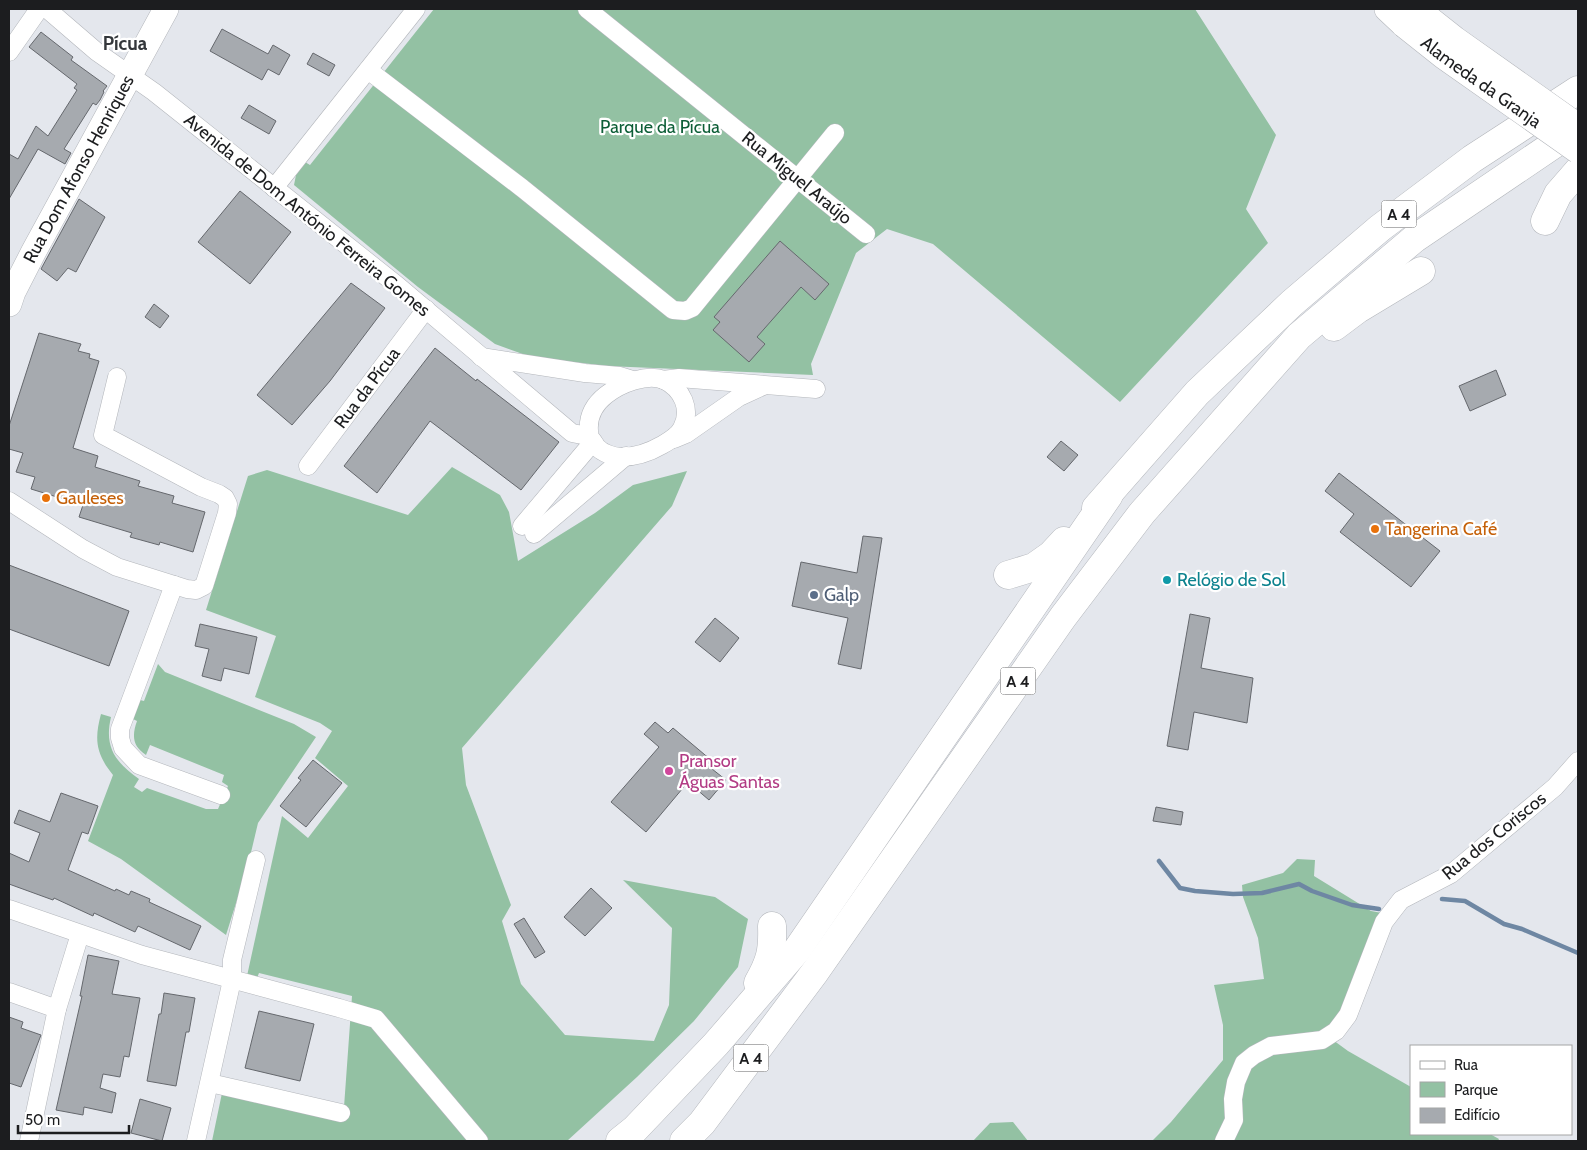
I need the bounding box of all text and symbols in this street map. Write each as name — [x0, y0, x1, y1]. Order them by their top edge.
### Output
district label: Pícua — [103, 32, 148, 55]
street label: Alameda da Granja — [1416, 32, 1546, 133]
street label: Rua Dom Afonso Henriques — [19, 71, 139, 267]
street label: Avenida de Dom António Ferreira Gomes — [180, 109, 434, 321]
park label: Parque da Pícua — [600, 116, 720, 138]
street label: Rua Miguel Araújo — [737, 127, 857, 229]
road number: A 4 — [1382, 200, 1416, 228]
street label: Rua da Pícua — [329, 343, 405, 433]
place label: Gauleses — [56, 487, 124, 509]
marker: Gauleses — [40, 492, 52, 504]
place label: Tangerina Café — [1385, 518, 1497, 540]
marker: Tangerina Café — [1369, 523, 1381, 535]
place label: Relógio de Sol — [1177, 569, 1287, 591]
marker: Relógio de Sol — [1161, 574, 1173, 586]
place label: Galp — [824, 584, 859, 606]
marker: Galp — [808, 589, 820, 601]
road number: A 4 — [1000, 668, 1036, 694]
place label: Pransor Águas Santas — [679, 750, 780, 793]
marker: Pransor Águas Santas — [663, 765, 675, 777]
street label: Rua dos Coriscos — [1438, 787, 1550, 885]
road number: A 4 — [734, 1044, 768, 1072]
legend — [1410, 1045, 1572, 1135]
text: Rua — [1454, 1056, 1479, 1074]
text: Parque — [1454, 1081, 1498, 1099]
scale bar — [18, 1102, 129, 1134]
text: Edifício — [1454, 1106, 1500, 1124]
text: 50 m — [25, 1111, 60, 1129]

